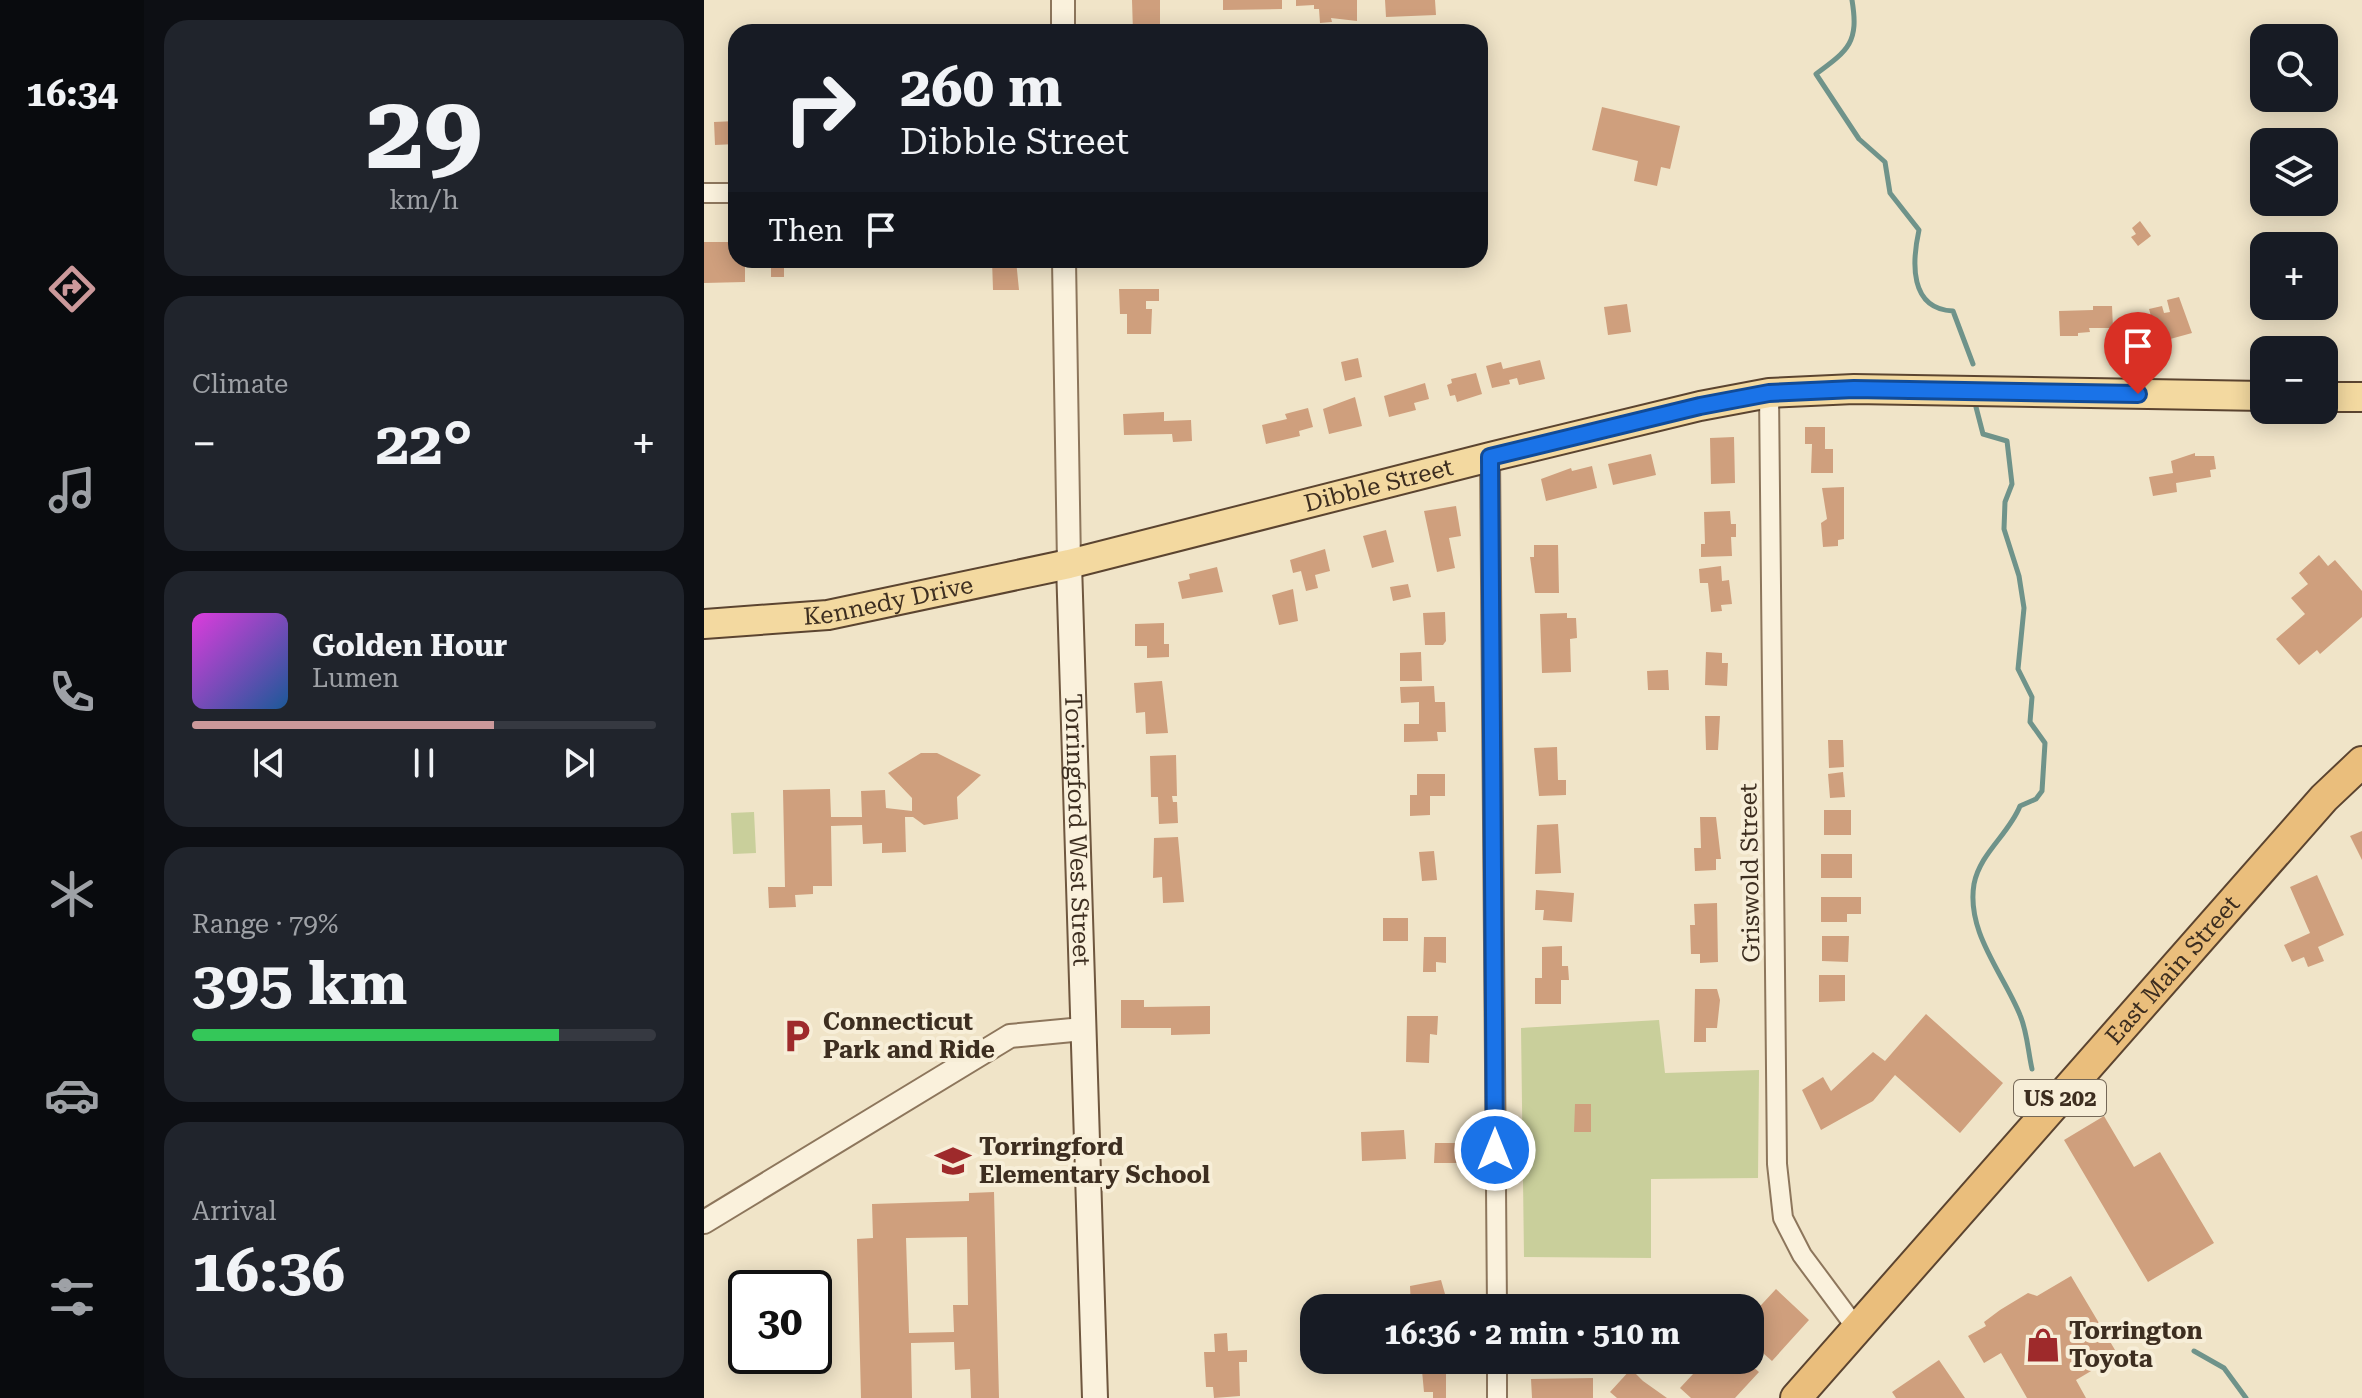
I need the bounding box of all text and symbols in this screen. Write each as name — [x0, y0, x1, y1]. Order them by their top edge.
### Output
map controls — [2250, 24, 2338, 424]
button: search — [2250, 24, 2338, 112]
text: 260 m — [900, 54, 1062, 120]
icon: right — [768, 56, 872, 160]
text: 29 — [366, 72, 482, 193]
text: 16:34 — [26, 73, 118, 115]
text: Dibble Street — [900, 121, 1129, 163]
button: layers — [2250, 128, 2338, 216]
text: km/h — [389, 185, 459, 215]
icon: arrive — [859, 208, 903, 252]
text: Then — [768, 213, 843, 248]
button: + — [2250, 232, 2338, 320]
icon: directions — [44, 261, 100, 317]
pin — [2104, 312, 2172, 394]
icon: arrive — [2116, 324, 2160, 368]
button: − — [2250, 336, 2338, 424]
text: Climate — [192, 369, 288, 399]
text: 22° — [375, 408, 473, 479]
text: − — [192, 418, 217, 470]
text: + — [631, 418, 656, 470]
street label: Dibble Street — [1301, 453, 1456, 518]
icon: music — [44, 462, 100, 518]
street label: Kennedy Drive — [802, 571, 976, 631]
text: Golden Hour — [312, 628, 507, 663]
text: Lumen — [312, 663, 399, 693]
icon: phone — [44, 664, 100, 720]
street label: Torringford West Street — [1059, 693, 1096, 967]
icon: previous — [247, 741, 291, 785]
icon: pause — [402, 741, 446, 785]
icon: next — [557, 741, 601, 785]
street label: Griswold Street — [1734, 783, 1766, 963]
icon: climate — [44, 866, 100, 922]
street label: East Main Street — [2100, 890, 2245, 1050]
text: Range · 79% — [192, 909, 338, 939]
text: 395 km — [192, 948, 407, 1019]
place label: Connecticut Park and Ride — [823, 1008, 995, 1064]
parking icon: Connecticut Park and Ride — [778, 1017, 816, 1055]
icon: car — [44, 1067, 100, 1123]
road number: US 202 — [2014, 1080, 2106, 1116]
position arrow — [1453, 1108, 1537, 1192]
place label: Torringford Elementary School — [979, 1133, 1210, 1189]
school or university icon: Torringford Elementary School — [934, 1142, 972, 1180]
text: Arrival — [192, 1196, 277, 1226]
text: 16:36 — [192, 1235, 345, 1306]
icon: filters — [44, 1269, 100, 1325]
speed limit sign: 30 — [728, 1270, 832, 1374]
text: 16:36 · 2 min · 510 m — [1384, 1316, 1680, 1351]
place label: Torrington Toyota — [2069, 1317, 2203, 1373]
shop icon: Torrington Toyota — [2024, 1326, 2062, 1364]

